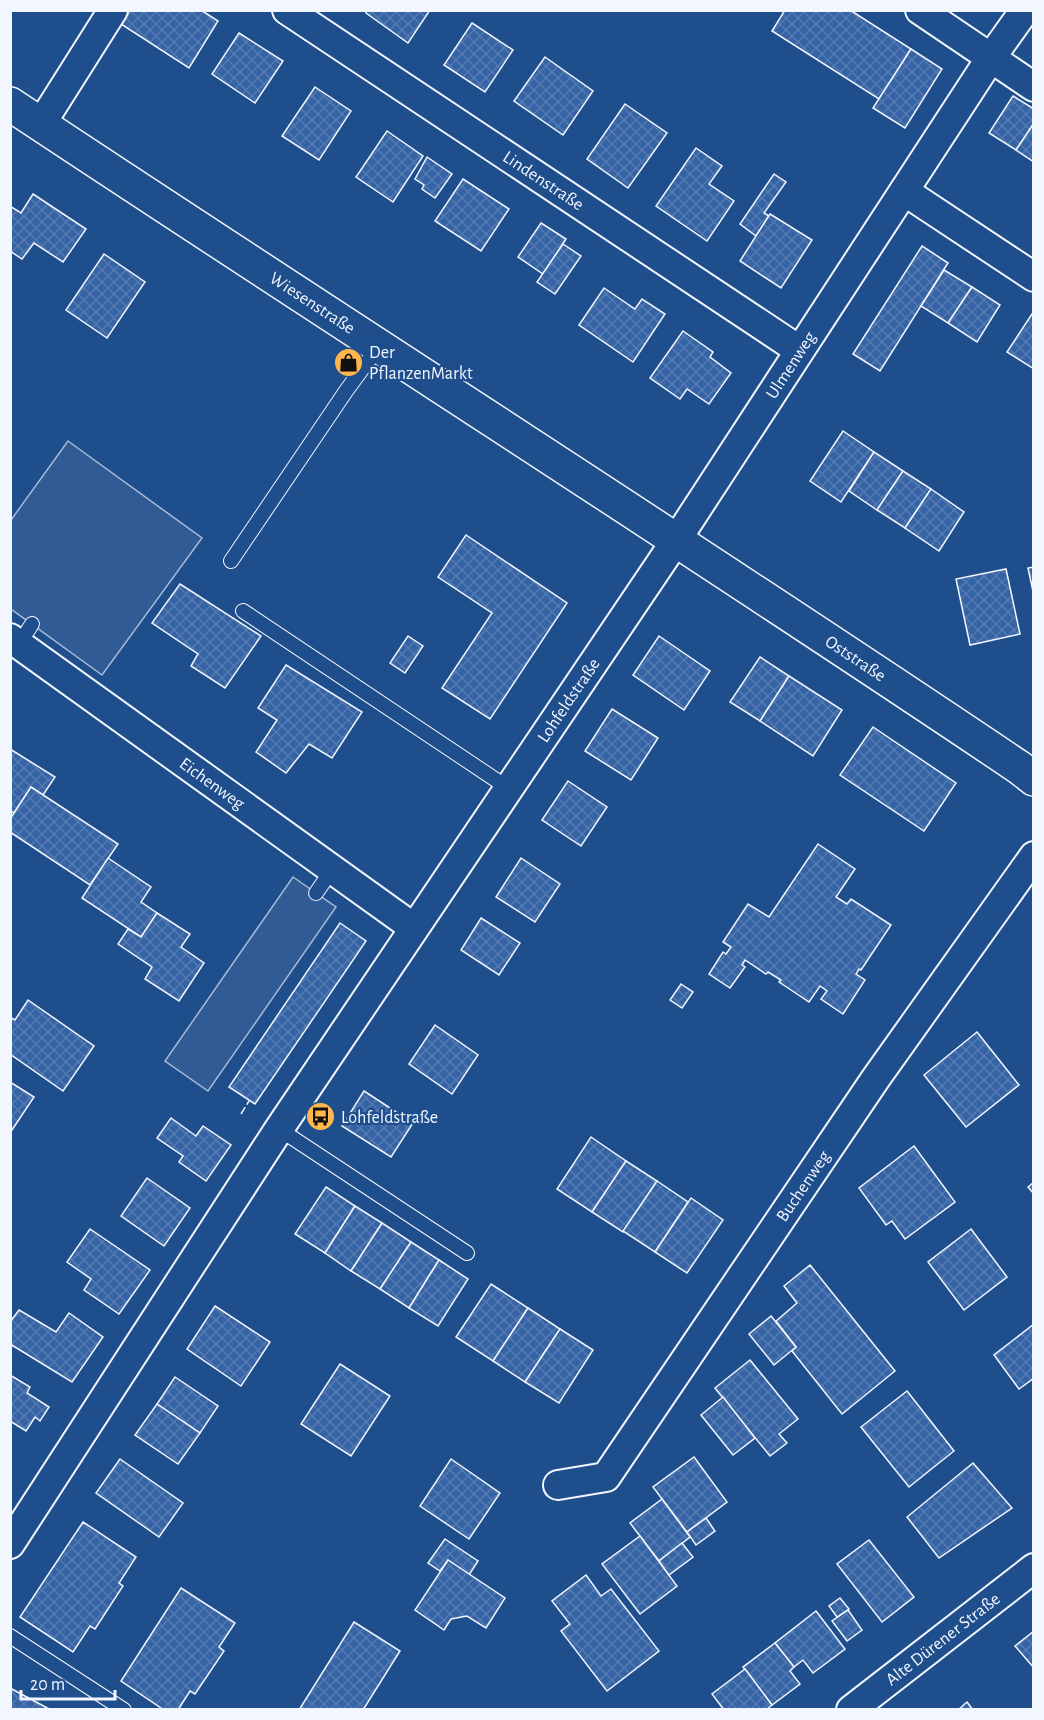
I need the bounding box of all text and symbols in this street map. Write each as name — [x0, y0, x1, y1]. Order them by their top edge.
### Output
street label: Lindenstraße — [499, 148, 587, 214]
street label: Wiesenstraße — [266, 269, 358, 338]
street label: Ulmenweg — [763, 329, 820, 402]
place label: Der PflanzenMarkt — [369, 344, 473, 383]
shop icon: Der PflanzenMarkt — [332, 346, 364, 378]
street label: Oststraße — [821, 633, 889, 685]
street label: Lohfeldstraße — [535, 655, 604, 746]
street label: Eichenweg — [176, 755, 248, 813]
bus stop icon: Lohfeldstraße — [304, 1101, 336, 1133]
place label: Lohfeldstraße — [341, 1109, 438, 1127]
street label: Buchenweg — [774, 1148, 834, 1225]
street label: Alte Dürener Straße — [883, 1590, 1004, 1689]
scale bar — [21, 1663, 116, 1701]
text: 20 m — [30, 1676, 65, 1694]

